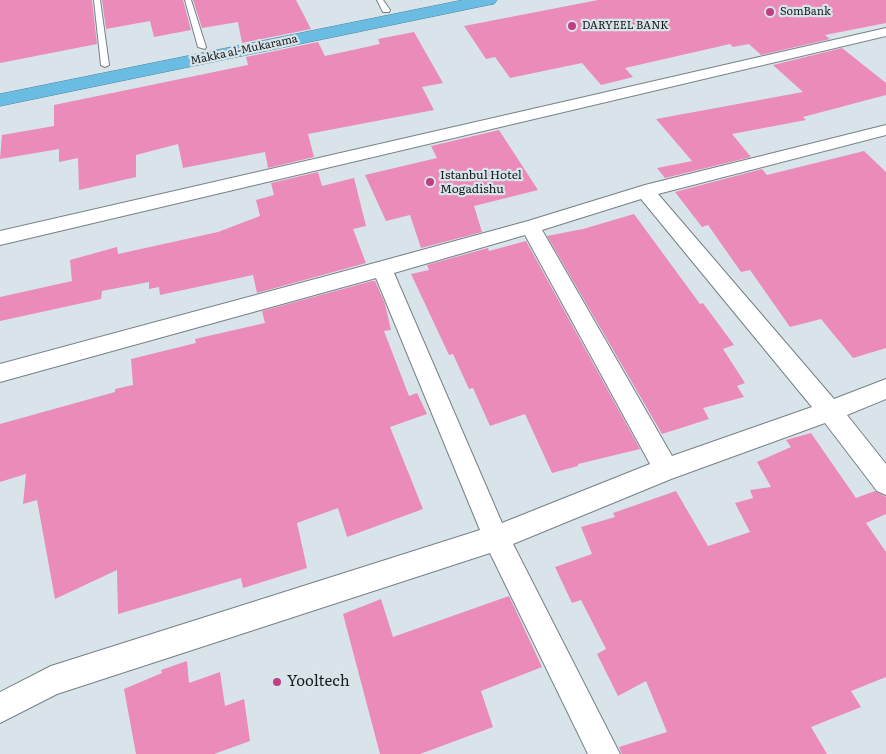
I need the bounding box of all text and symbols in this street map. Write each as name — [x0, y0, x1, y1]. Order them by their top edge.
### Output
place label: SomBank — [780, 5, 831, 19]
marker: SomBank — [764, 6, 776, 18]
place label: DARYEEL BANK — [582, 19, 669, 33]
marker: DARYEEL BANK — [566, 20, 578, 32]
street label: Makka al-Mukarama — [189, 32, 299, 68]
place label: Istanbul Hotel Mogadishu — [440, 168, 522, 196]
marker: Istanbul Hotel Mogadishu — [424, 176, 436, 188]
place label: Yooltech — [287, 673, 350, 691]
marker: Yooltech — [271, 676, 283, 688]

